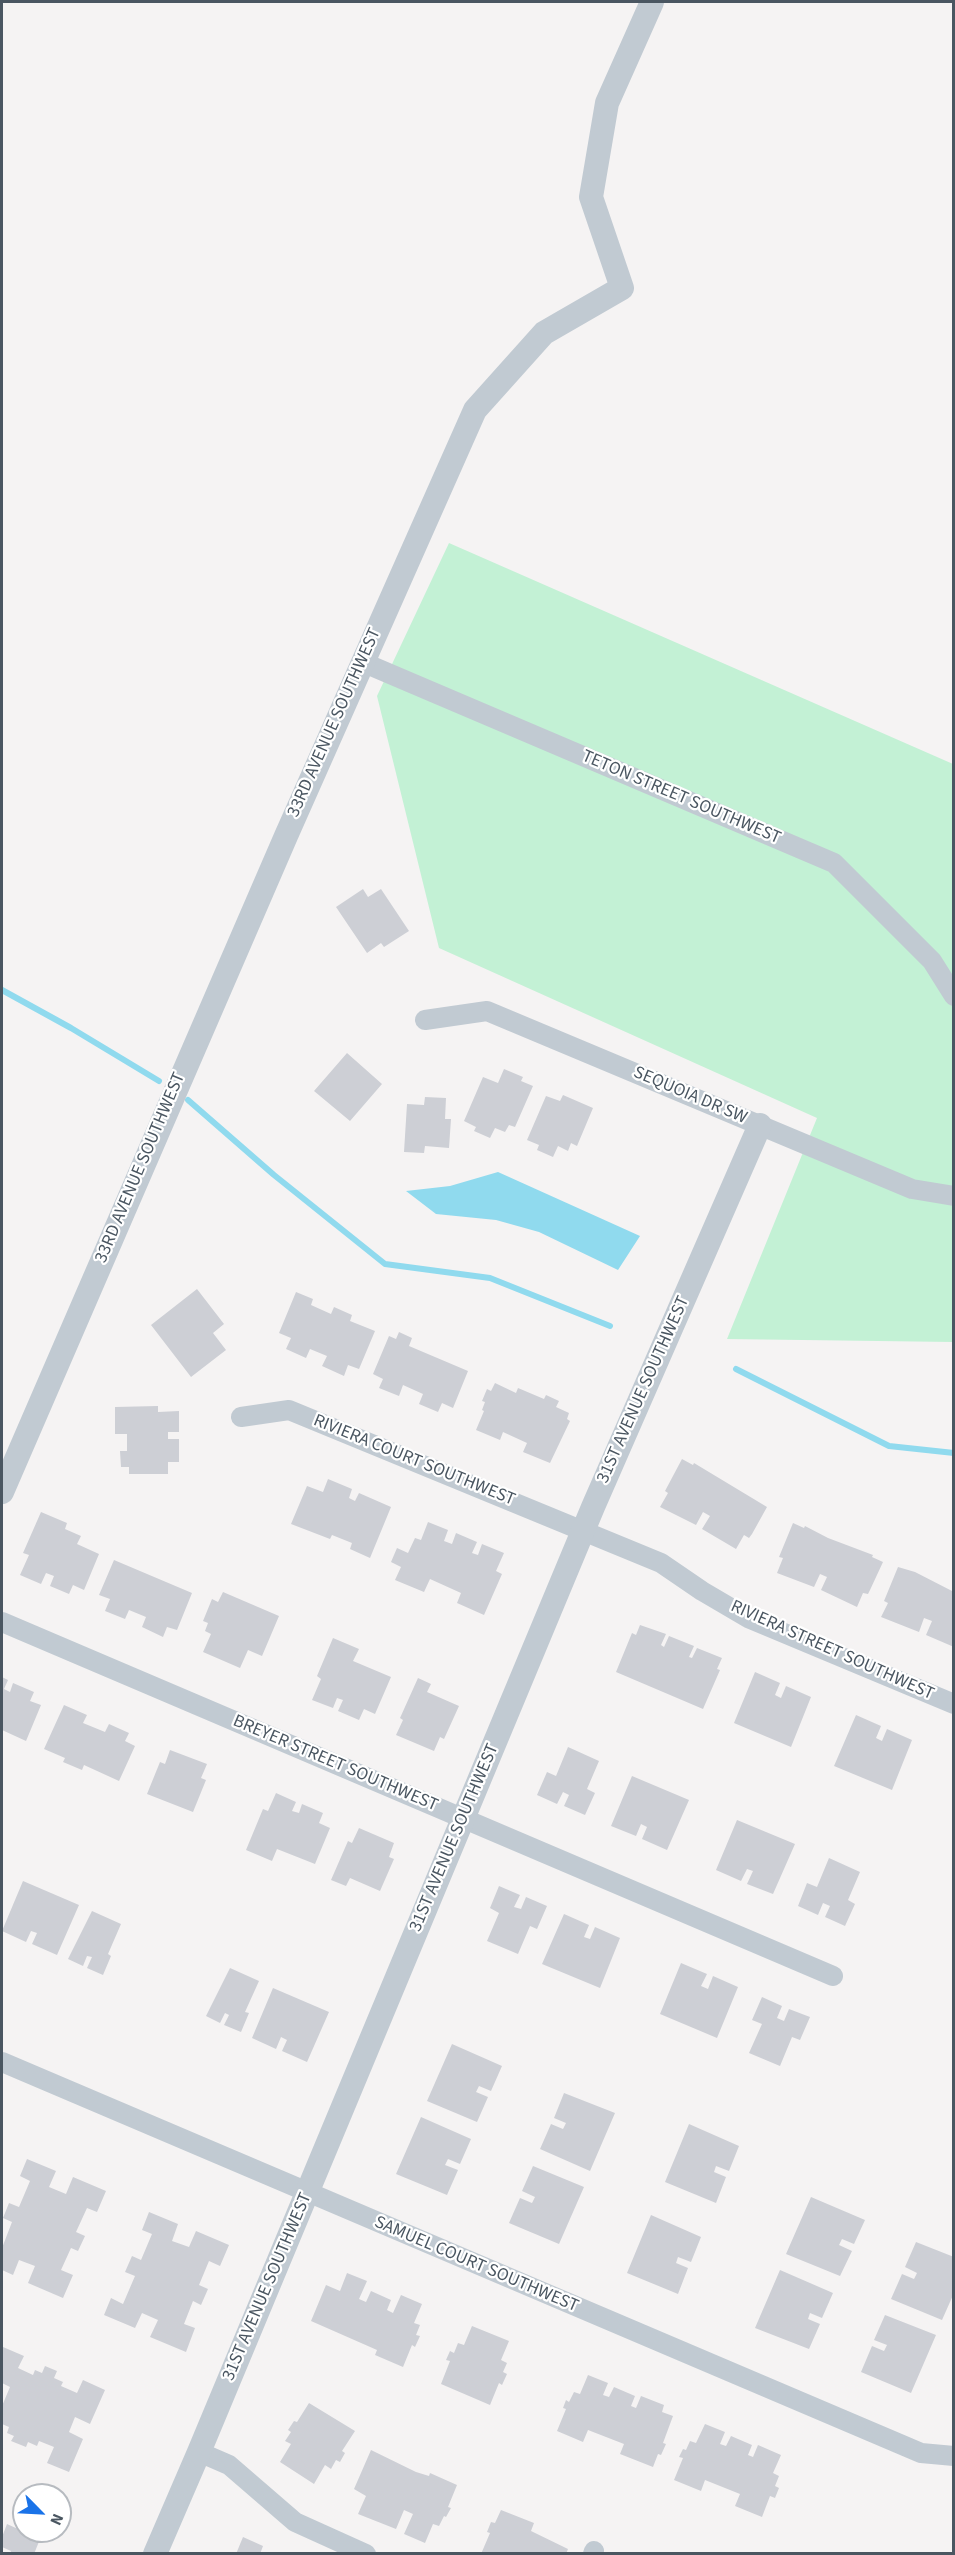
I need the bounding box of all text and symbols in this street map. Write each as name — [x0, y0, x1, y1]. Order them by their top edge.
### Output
street label: 33RD AVENUE SOUTHWEST — [284, 625, 386, 821]
street label: TETON STREET SOUTHWEST — [578, 746, 784, 850]
street label: SEQUOIA DR SW — [630, 1062, 750, 1130]
street label: 33RD AVENUE SOUTHWEST — [91, 1070, 191, 1266]
street label: 31ST AVENUE SOUTHWEST — [593, 1293, 695, 1487]
street label: RIVIERA COURT SOUTHWEST — [310, 1411, 518, 1511]
street label: RIVIERA STREET SOUTHWEST — [727, 1596, 937, 1706]
street label: BREYER STREET SOUTHWEST — [229, 1711, 441, 1817]
street label: 31ST AVENUE SOUTHWEST — [406, 1741, 504, 1935]
street label: 31ST AVENUE SOUTHWEST — [219, 2190, 317, 2384]
street label: SAMUEL COURT SOUTHWEST — [371, 2212, 581, 2318]
north arrow — [12, 2483, 72, 2543]
text: N — [44, 2510, 69, 2529]

